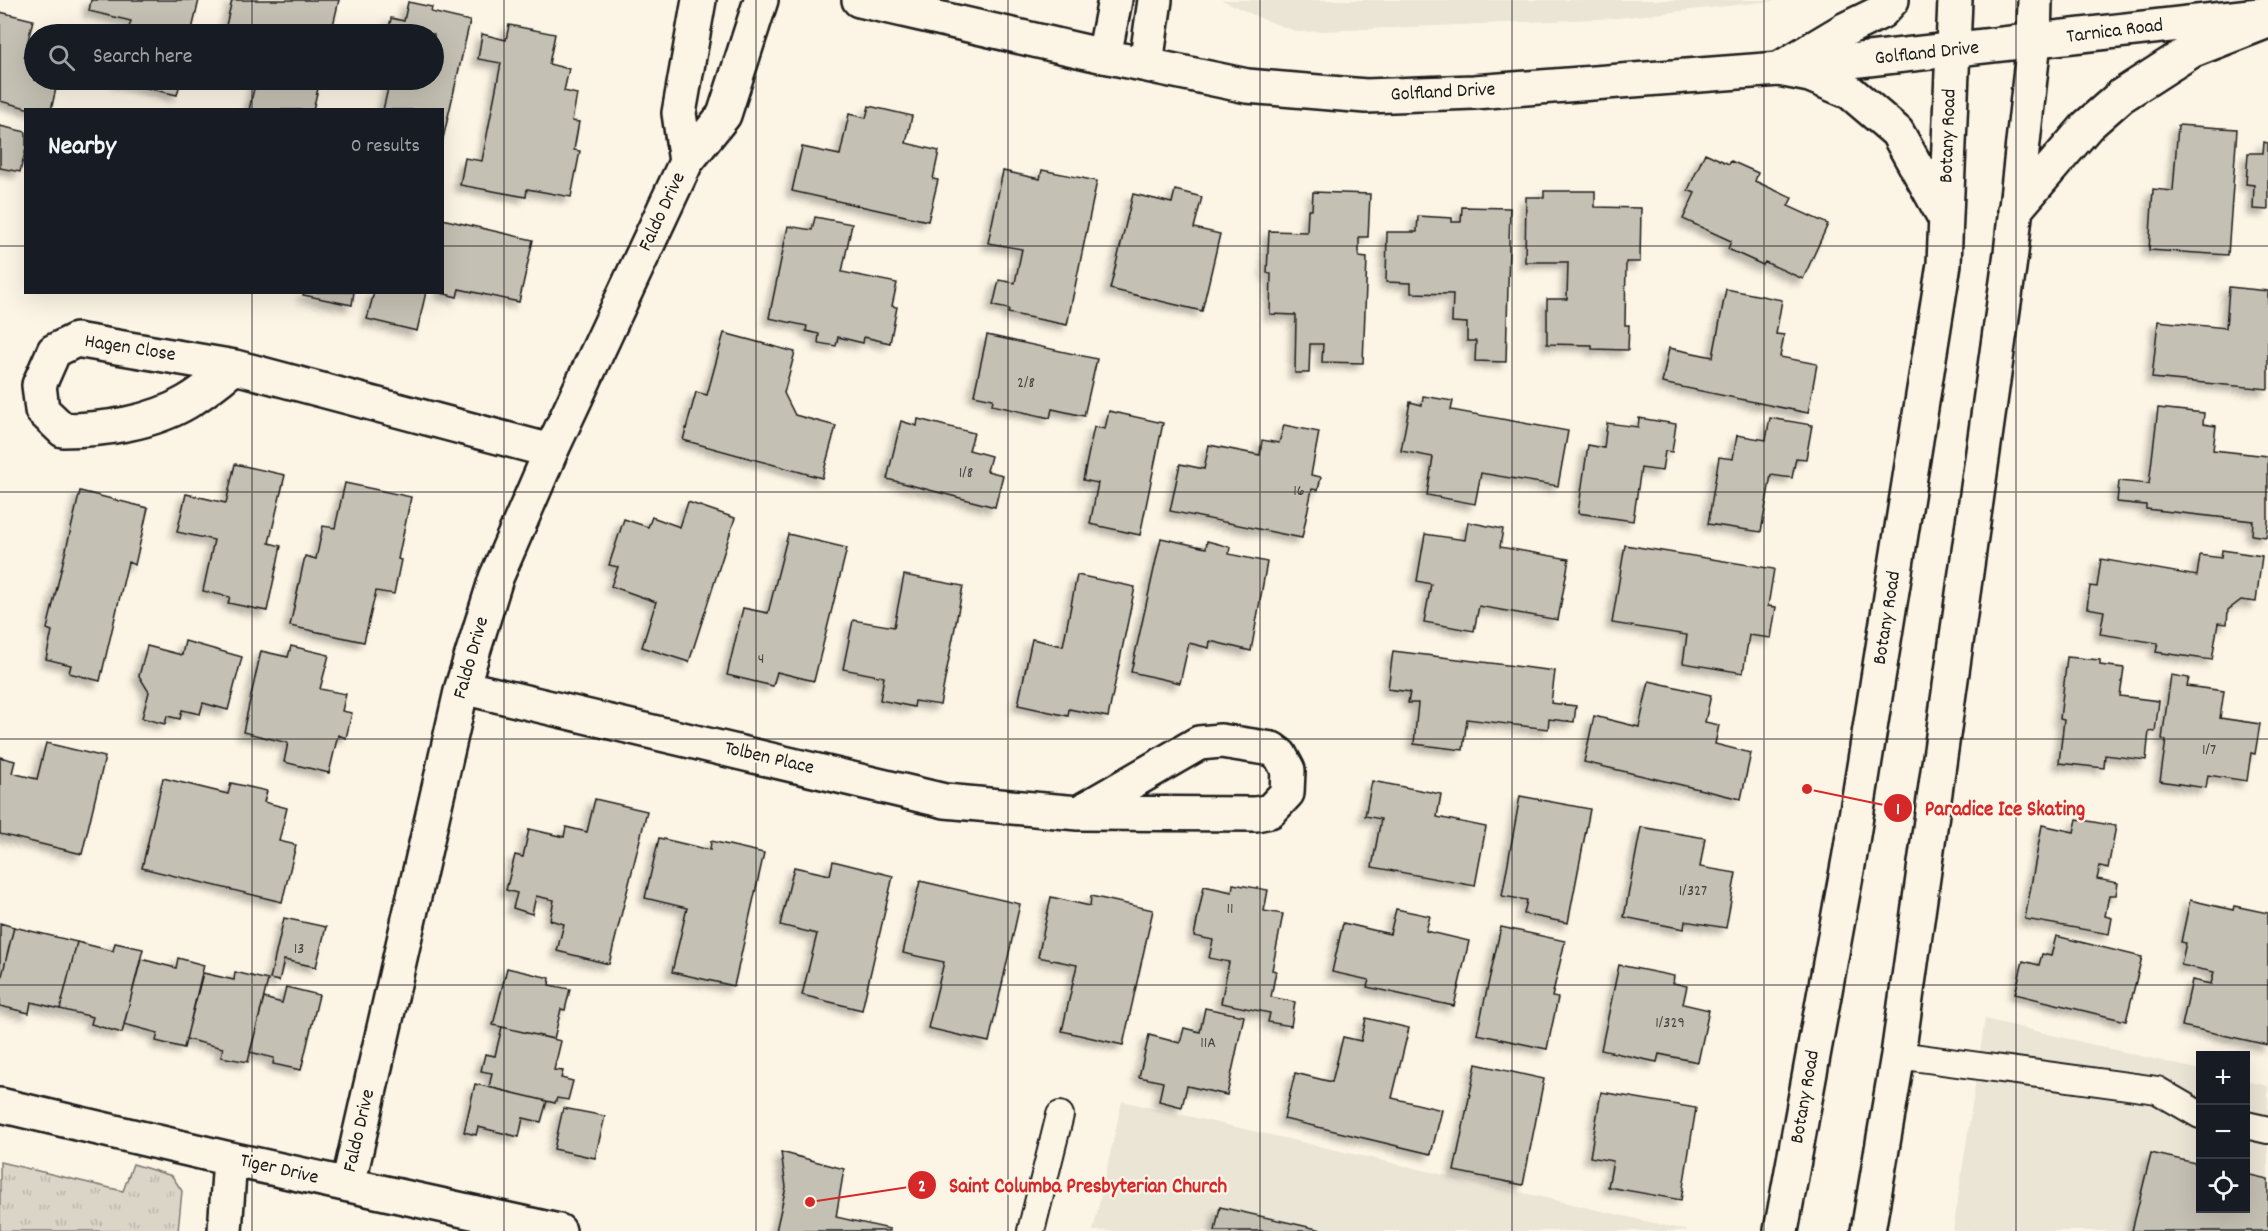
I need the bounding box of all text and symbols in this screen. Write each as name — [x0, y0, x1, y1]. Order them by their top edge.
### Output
street label: Tarnica Road — [2065, 12, 2165, 52]
search box — [24, 24, 444, 90]
street label: Golfland Drive — [1873, 35, 1981, 73]
icon: search — [45, 41, 78, 74]
text: Search here — [93, 42, 192, 73]
street label: Golfland Drive — [1390, 76, 1496, 110]
street label: Botany Road — [1933, 88, 1965, 184]
text: Nearby — [48, 129, 116, 166]
text: 0 results — [351, 133, 420, 161]
street label: Faldo Drive — [632, 168, 694, 256]
street label: Hagen Close — [82, 328, 178, 370]
house number: 2/8 — [1017, 372, 1035, 395]
house number: 1/8 — [959, 462, 973, 485]
house number: 16 — [1293, 480, 1305, 503]
street label: Botany Road — [1867, 569, 1909, 667]
street label: Faldo Drive — [447, 613, 497, 702]
house number: 4 — [758, 648, 764, 671]
street label: Tolben Place — [721, 735, 817, 783]
house number: 1/7 — [2202, 739, 2216, 762]
callout: Paradice Ice Skating — [1883, 788, 2097, 827]
text: Paradice Ice Skating — [1925, 796, 2085, 826]
text: 1 — [1896, 798, 1900, 823]
house number: 1/327 — [1679, 880, 1707, 903]
house number: 11 — [1226, 898, 1234, 921]
house number: 13 — [294, 938, 304, 961]
house number: 1/329 — [1655, 1012, 1685, 1035]
house number: 11A — [1200, 1032, 1216, 1055]
street label: Botany Road — [1784, 1048, 1828, 1146]
map controls — [2196, 1051, 2250, 1213]
button: + — [2196, 1051, 2250, 1105]
street label: Faldo Drive — [337, 1087, 383, 1175]
button: − — [2196, 1105, 2250, 1159]
street label: Tiger Drive — [237, 1147, 321, 1193]
button: locate — [2196, 1159, 2250, 1213]
callout: Saint Columba Presbyterian Church — [907, 1165, 1239, 1204]
text: Saint Columba Presbyterian Church — [949, 1173, 1227, 1203]
text: 2 — [918, 1175, 926, 1200]

